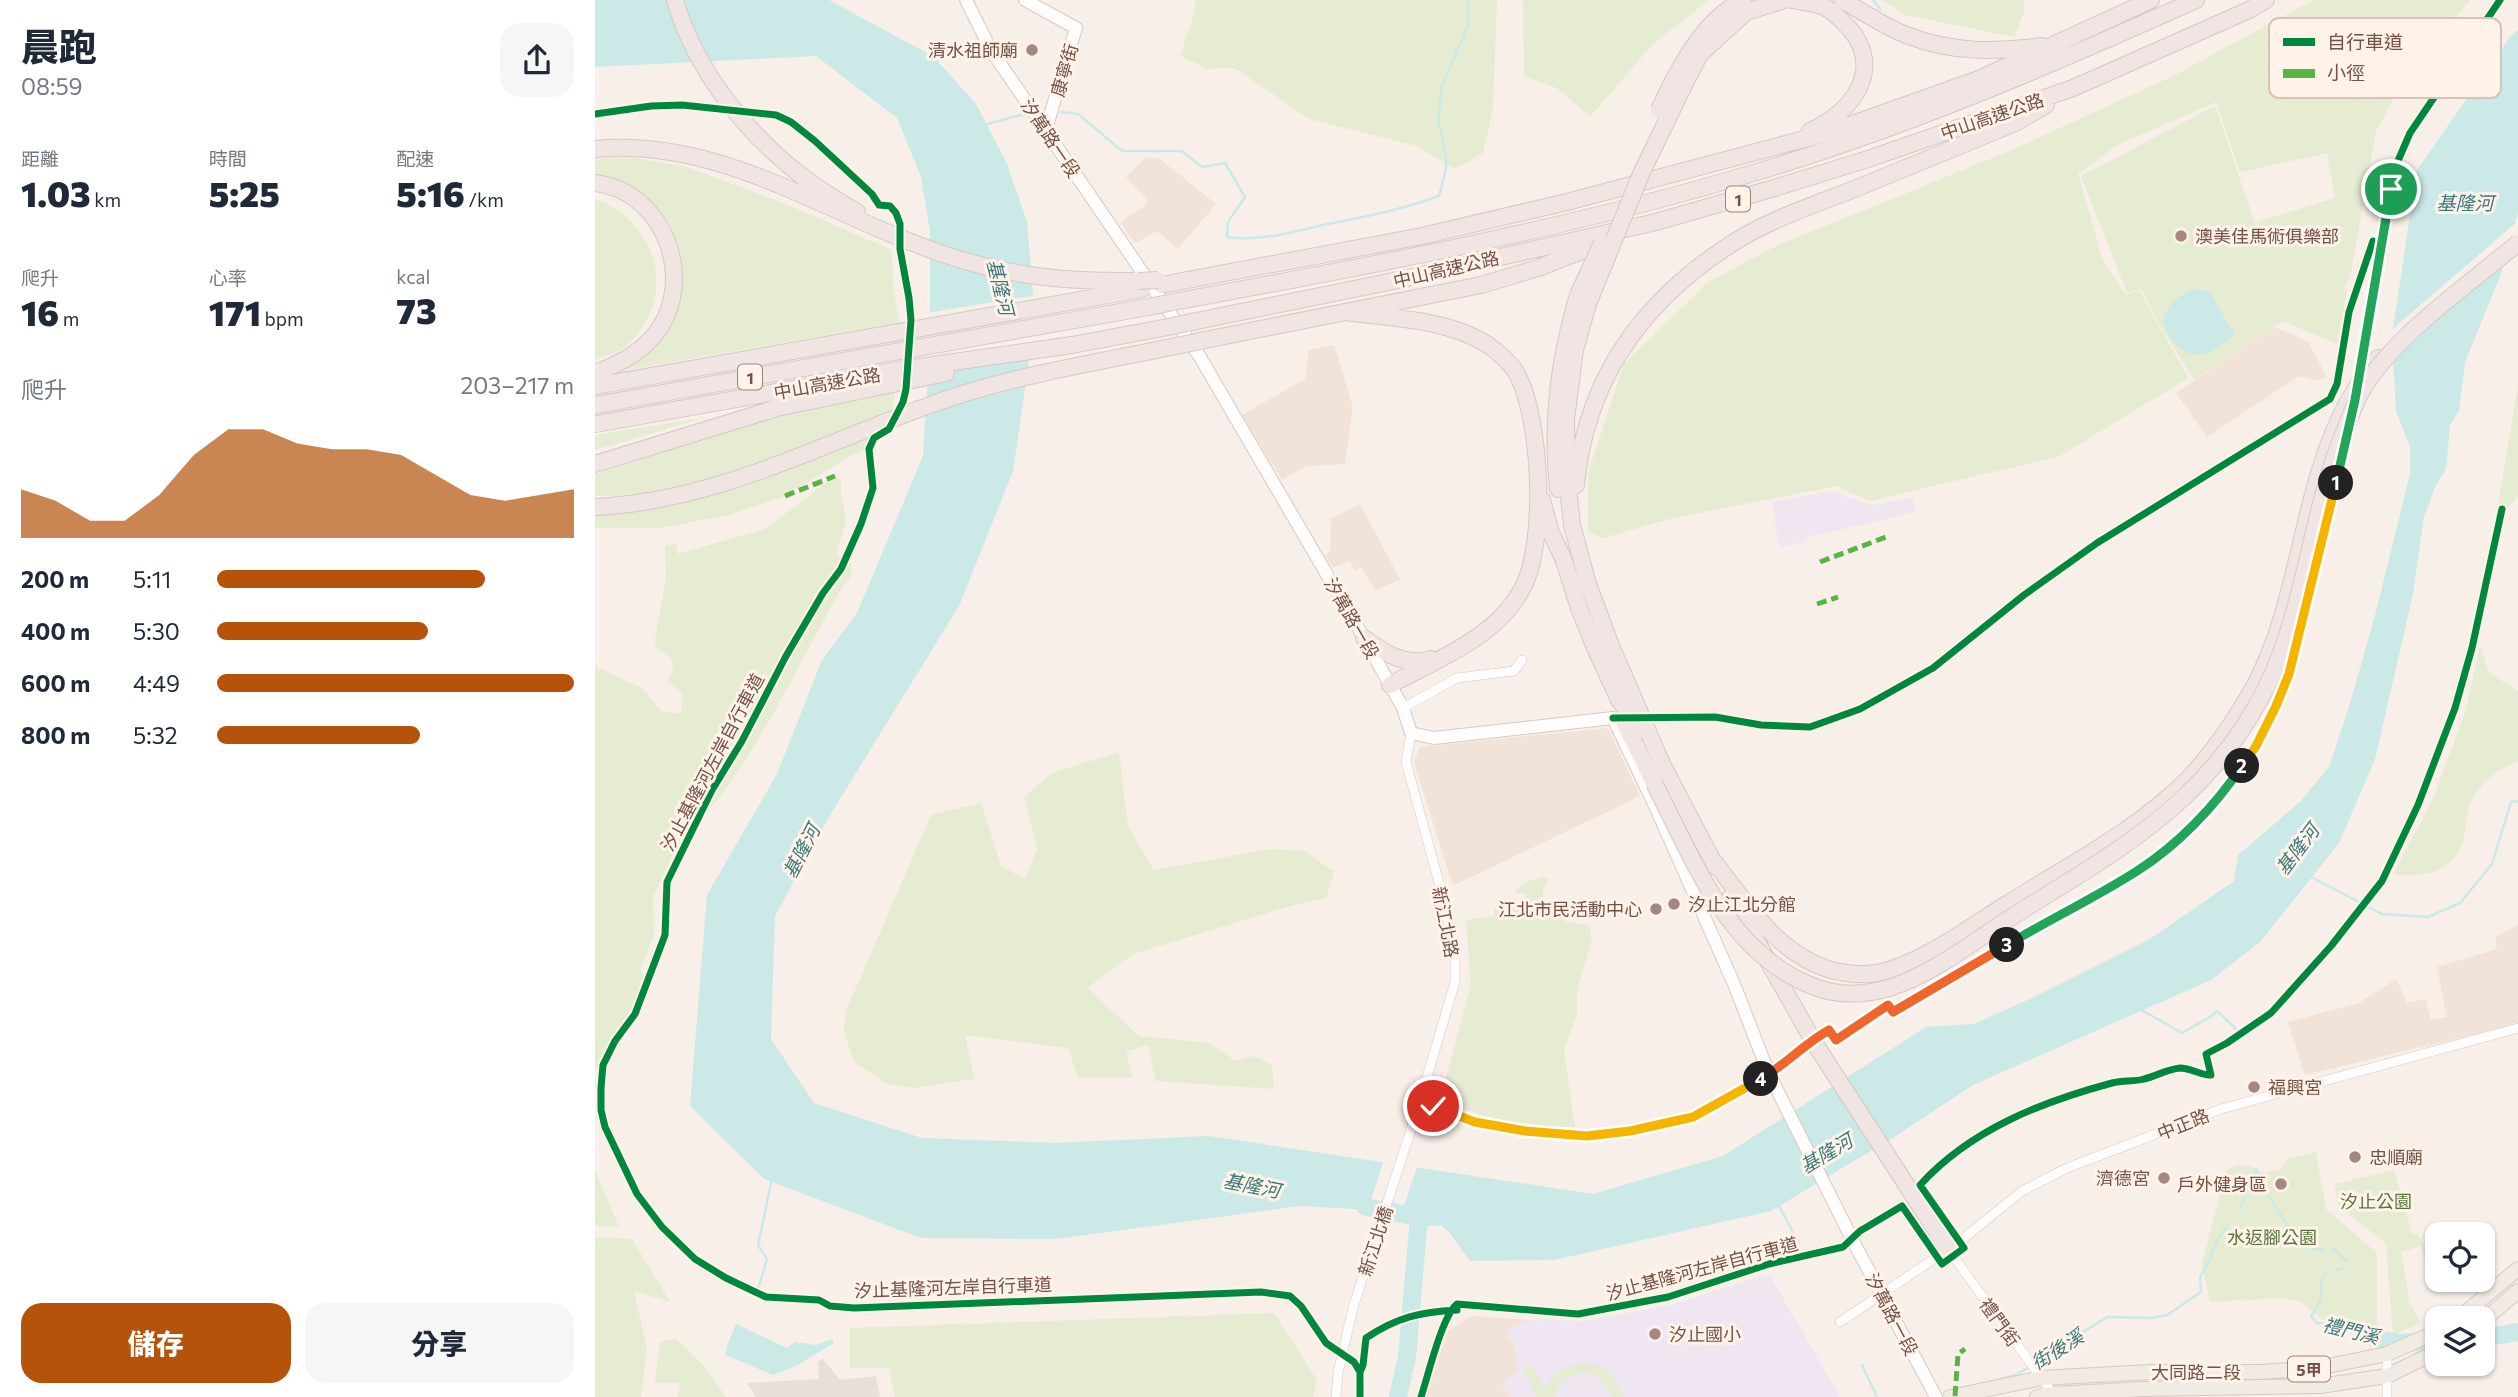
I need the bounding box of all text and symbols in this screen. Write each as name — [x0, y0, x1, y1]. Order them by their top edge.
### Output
legend — [2269, 18, 2501, 98]
text: 晨跑 — [21, 22, 97, 69]
button: share — [500, 23, 574, 97]
text: 自行車道 — [2327, 30, 2403, 53]
place label: 清水祖師廟 — [928, 39, 1018, 61]
street label: 康寧街 — [1046, 41, 1082, 99]
marker: 清水祖師廟 — [1024, 42, 1040, 58]
text: 小徑 — [2327, 61, 2365, 84]
text: 08:59 — [21, 72, 83, 100]
street label: 中山高速公路 — [1937, 88, 2047, 144]
street label: 汐萬路一段 — [1017, 95, 1085, 181]
text: 距離 — [21, 147, 59, 170]
text: 時間 — [209, 147, 247, 170]
text: 配速 — [396, 147, 434, 170]
pin — [2361, 159, 2421, 219]
icon: arrive — [2372, 170, 2410, 208]
text: 1.03 — [21, 171, 91, 214]
text: 5:25 — [209, 171, 280, 214]
text: 5:16 — [396, 171, 465, 214]
road number: 1 — [1726, 186, 1750, 211]
text: km — [91, 188, 121, 211]
text: /km — [465, 188, 504, 211]
water label: 基隆河 — [2436, 191, 2497, 214]
place label: 澳美佳馬術俱樂部 — [2195, 225, 2339, 247]
marker: 澳美佳馬術俱樂部 — [2173, 228, 2189, 244]
street label: 中山高速公路 — [1391, 246, 1501, 292]
water label: 基隆河 — [983, 257, 1020, 321]
text: kcal — [396, 265, 430, 288]
text: 爬升 — [21, 266, 59, 289]
text: 心率 — [209, 266, 247, 289]
text: 73 — [396, 288, 437, 331]
text: 16 — [21, 290, 59, 333]
text: 171 — [209, 290, 261, 333]
text: m — [59, 307, 79, 330]
text: bpm — [261, 307, 304, 330]
street label: 中山高速公路 — [772, 363, 882, 403]
road number: 1 — [738, 364, 762, 390]
text: 203–217 m — [460, 371, 574, 399]
text: 爬升 — [21, 375, 67, 403]
pin: 1 — [2319, 466, 2353, 500]
text: 1 — [2331, 471, 2340, 494]
text: 200 m — [21, 565, 89, 593]
text: 5:11 — [133, 565, 171, 593]
street label: 汐萬路一段 — [1320, 574, 1384, 662]
text: 400 m — [21, 617, 90, 645]
text: 5:30 — [133, 617, 180, 645]
text: 600 m — [21, 669, 90, 697]
text: 4:49 — [133, 669, 180, 697]
street label: 汐止基隆河左岸自行車道 — [656, 669, 768, 855]
text: 800 m — [21, 721, 90, 749]
text: 5:32 — [133, 721, 177, 749]
pin: 2 — [2225, 748, 2259, 784]
text: 2 — [2236, 754, 2247, 777]
water label: 基隆河 — [2271, 816, 2326, 879]
water label: 基隆河 — [778, 817, 826, 882]
street label: 新江北路 — [1428, 885, 1464, 959]
place label: 汐止江北分館 — [1688, 893, 1796, 915]
marker: 汐止江北分館 — [1666, 896, 1682, 912]
place label: 江北市民活動中心 — [1498, 898, 1642, 920]
marker: 江北市民活動中心 — [1648, 901, 1664, 917]
pin: 3 — [1989, 928, 2025, 962]
text: 3 — [2001, 933, 2012, 956]
pin: 4 — [1743, 1062, 1779, 1096]
text: 4 — [1755, 1067, 1766, 1090]
pin — [1403, 1076, 1463, 1136]
place label: 福興宮 — [2268, 1076, 2322, 1098]
marker: 福興宮 — [2246, 1079, 2262, 1095]
icon: check — [1414, 1087, 1452, 1125]
street label: 中正路 — [2154, 1104, 2212, 1144]
water label: 基隆河 — [1796, 1126, 1860, 1178]
place label: 忠順廟 — [2369, 1146, 2423, 1168]
marker: 忠順廟 — [2347, 1149, 2363, 1165]
place label: 濟德宮 — [2096, 1167, 2150, 1189]
water label: 基隆河 — [1222, 1168, 1286, 1202]
marker: 濟德宮 — [2156, 1170, 2172, 1186]
place label: 戶外健身區 — [2177, 1173, 2267, 1195]
marker: 戶外健身區 — [2273, 1176, 2289, 1192]
park label: 汐止公園 — [2340, 1190, 2412, 1212]
street label: 新江北橋 — [1353, 1203, 1397, 1279]
map controls — [2425, 1222, 2495, 1376]
button: locate — [2425, 1222, 2495, 1292]
park label: 水返腳公園 — [2227, 1226, 2317, 1248]
street label: 汐止基隆河左岸自行車道 — [1604, 1232, 1800, 1304]
street label: 汐萬路一段 — [1861, 1269, 1923, 1359]
street label: 汐止基隆河左岸自行車道 — [854, 1273, 1052, 1301]
street label: 禮門街 — [1975, 1294, 2025, 1350]
button: 儲存 — [21, 1303, 291, 1383]
button: 分享 — [305, 1303, 574, 1383]
button: layers — [2425, 1306, 2495, 1376]
water label: 禮門溪 — [2321, 1312, 2384, 1349]
place label: 汐止國小 — [1669, 1323, 1741, 1345]
water label: 街後溪 — [2027, 1323, 2090, 1374]
marker: 汐止國小 — [1647, 1326, 1663, 1342]
road number: 5甲 — [2288, 1357, 2330, 1382]
street label: 大同路二段 — [2151, 1361, 2241, 1383]

